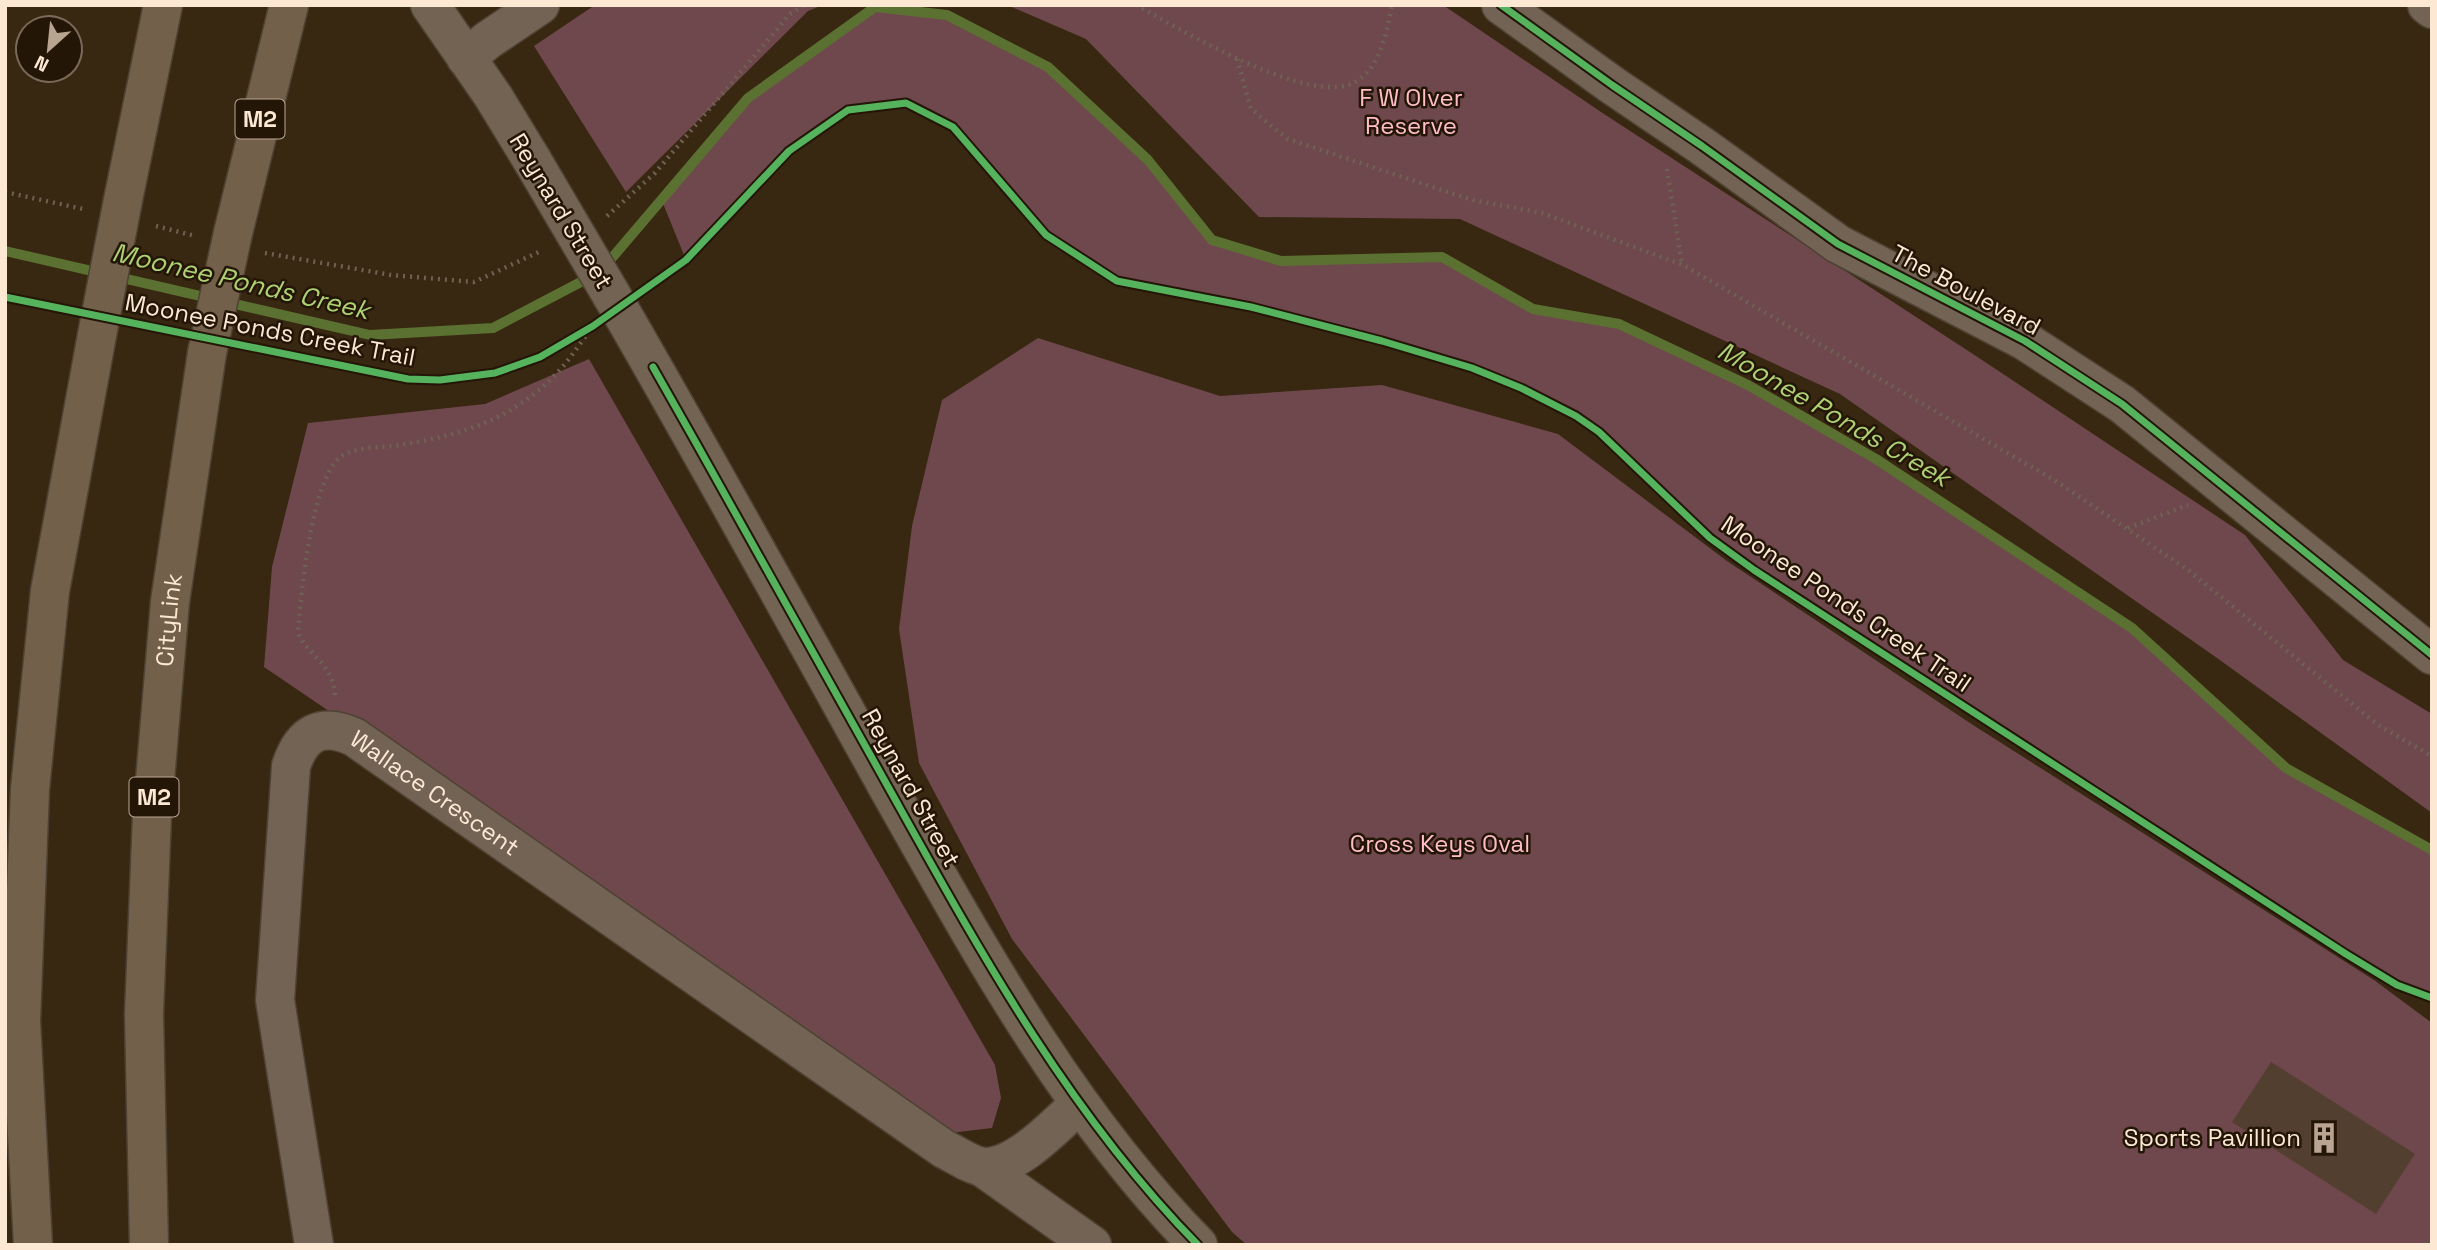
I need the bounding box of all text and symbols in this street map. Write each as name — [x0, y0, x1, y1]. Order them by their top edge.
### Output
north arrow — [14, 14, 84, 84]
text: N — [30, 50, 53, 78]
park label: F W Olver Reserve — [1359, 82, 1463, 141]
road number: M2 — [236, 100, 284, 138]
street label: Reynard Street — [503, 127, 620, 294]
water label: Moonee Ponds Creek — [109, 235, 376, 328]
street label: The Boulevard — [1886, 237, 2046, 342]
street label: Moonee Ponds Creek Trail — [122, 286, 418, 373]
water label: Moonee Ponds Creek — [1712, 333, 1959, 496]
street label: Moonee Ponds Creek Trail — [1715, 508, 1977, 699]
street label: CityLink — [149, 571, 189, 668]
street label: Reynard Street — [855, 703, 968, 872]
street label: Wallace Crescent — [344, 723, 526, 863]
road number: M2 — [130, 778, 178, 817]
park label: Cross Keys Oval — [1350, 828, 1530, 859]
building icon: Sports Pavillion — [2307, 1121, 2341, 1155]
place label: Sports Pavillion — [2124, 1122, 2301, 1153]

